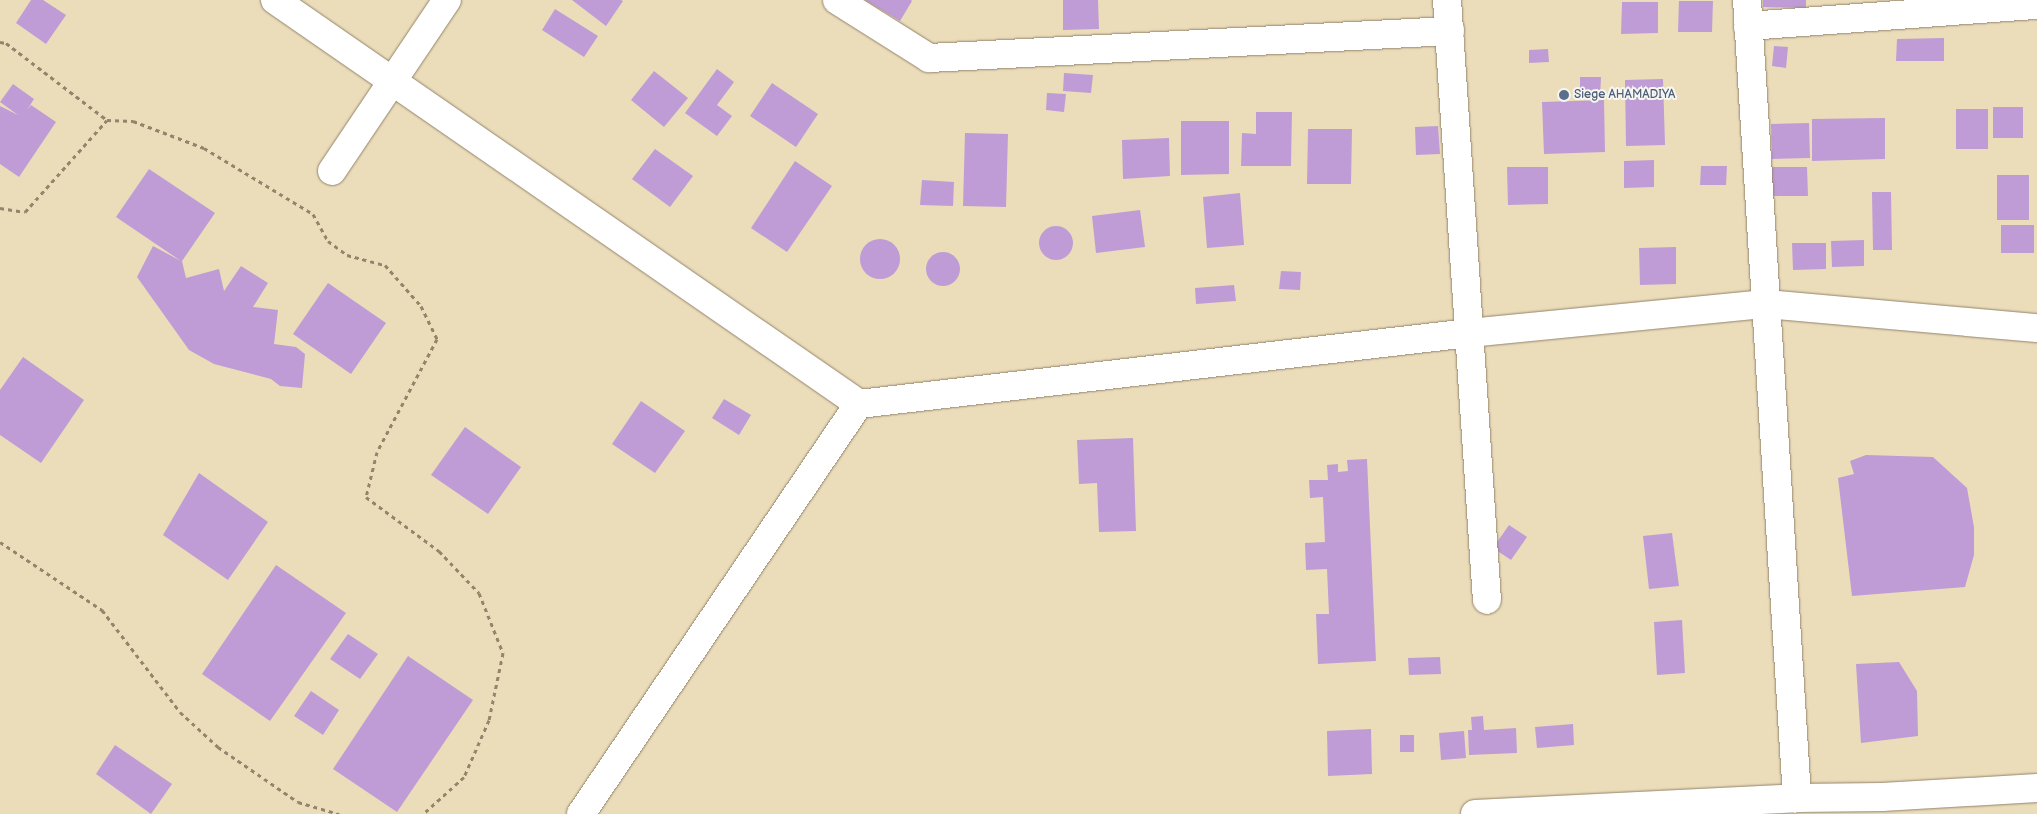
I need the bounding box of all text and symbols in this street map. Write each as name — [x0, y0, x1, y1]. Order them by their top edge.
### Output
place label: Siege AHAMADIYA — [1574, 88, 1675, 102]
marker: Siege AHAMADIYA — [1558, 89, 1570, 101]

